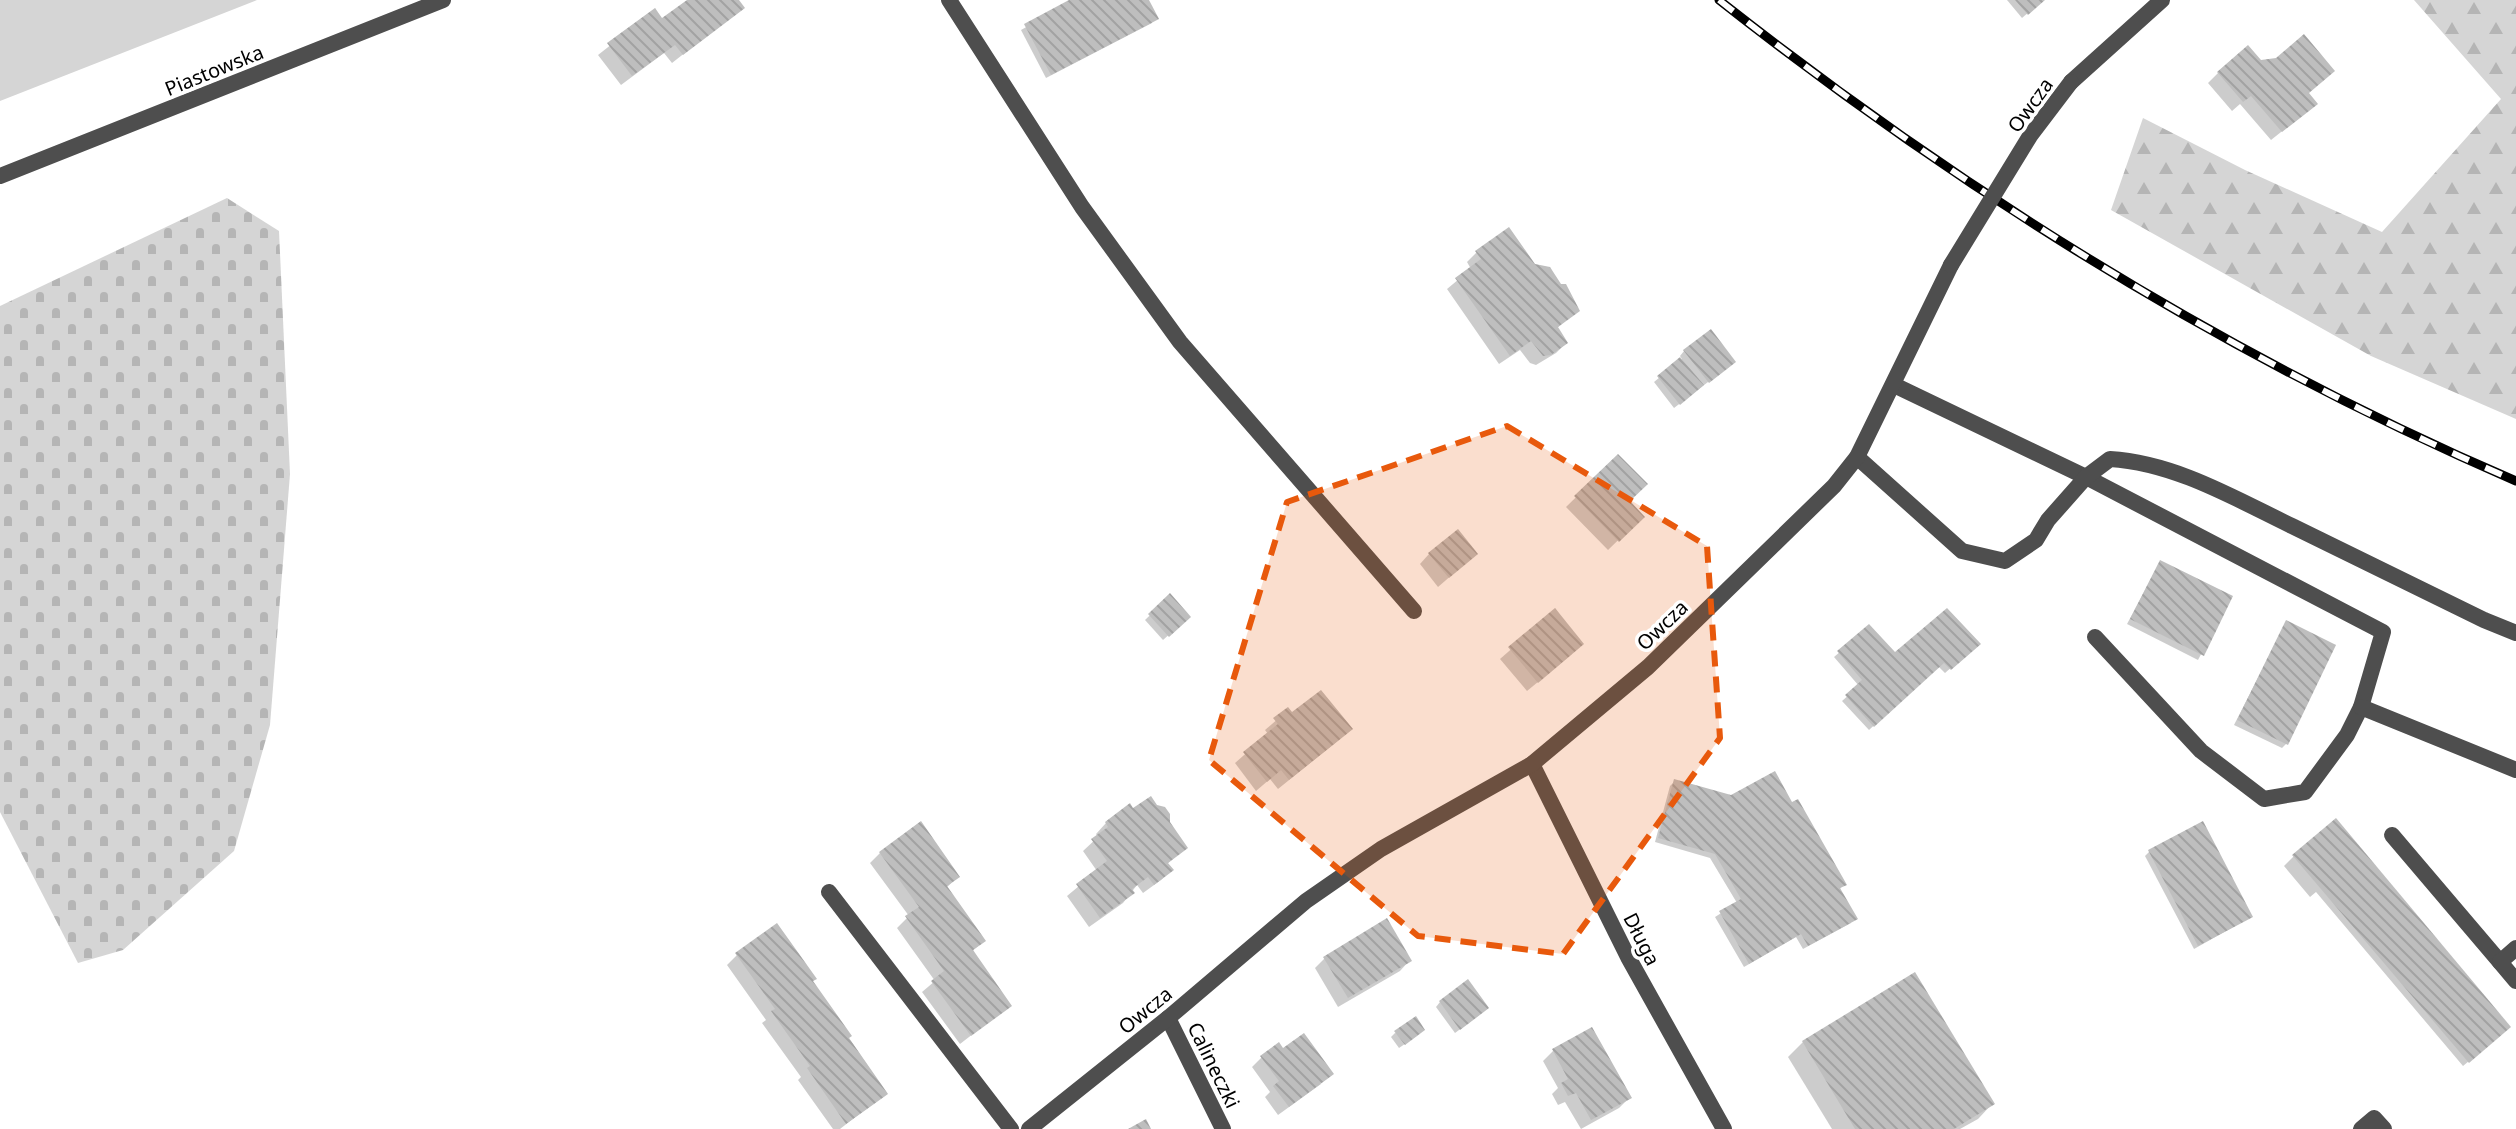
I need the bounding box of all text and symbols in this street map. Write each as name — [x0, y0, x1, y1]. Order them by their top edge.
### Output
street label: Piastowska — [161, 38, 267, 102]
street label: Owcza — [2001, 72, 2059, 138]
street label: Owcza — [1630, 594, 1694, 656]
street label: Długa — [1617, 908, 1667, 970]
street label: Owcza — [1113, 980, 1177, 1040]
street label: Calineczki — [1182, 1017, 1246, 1113]

